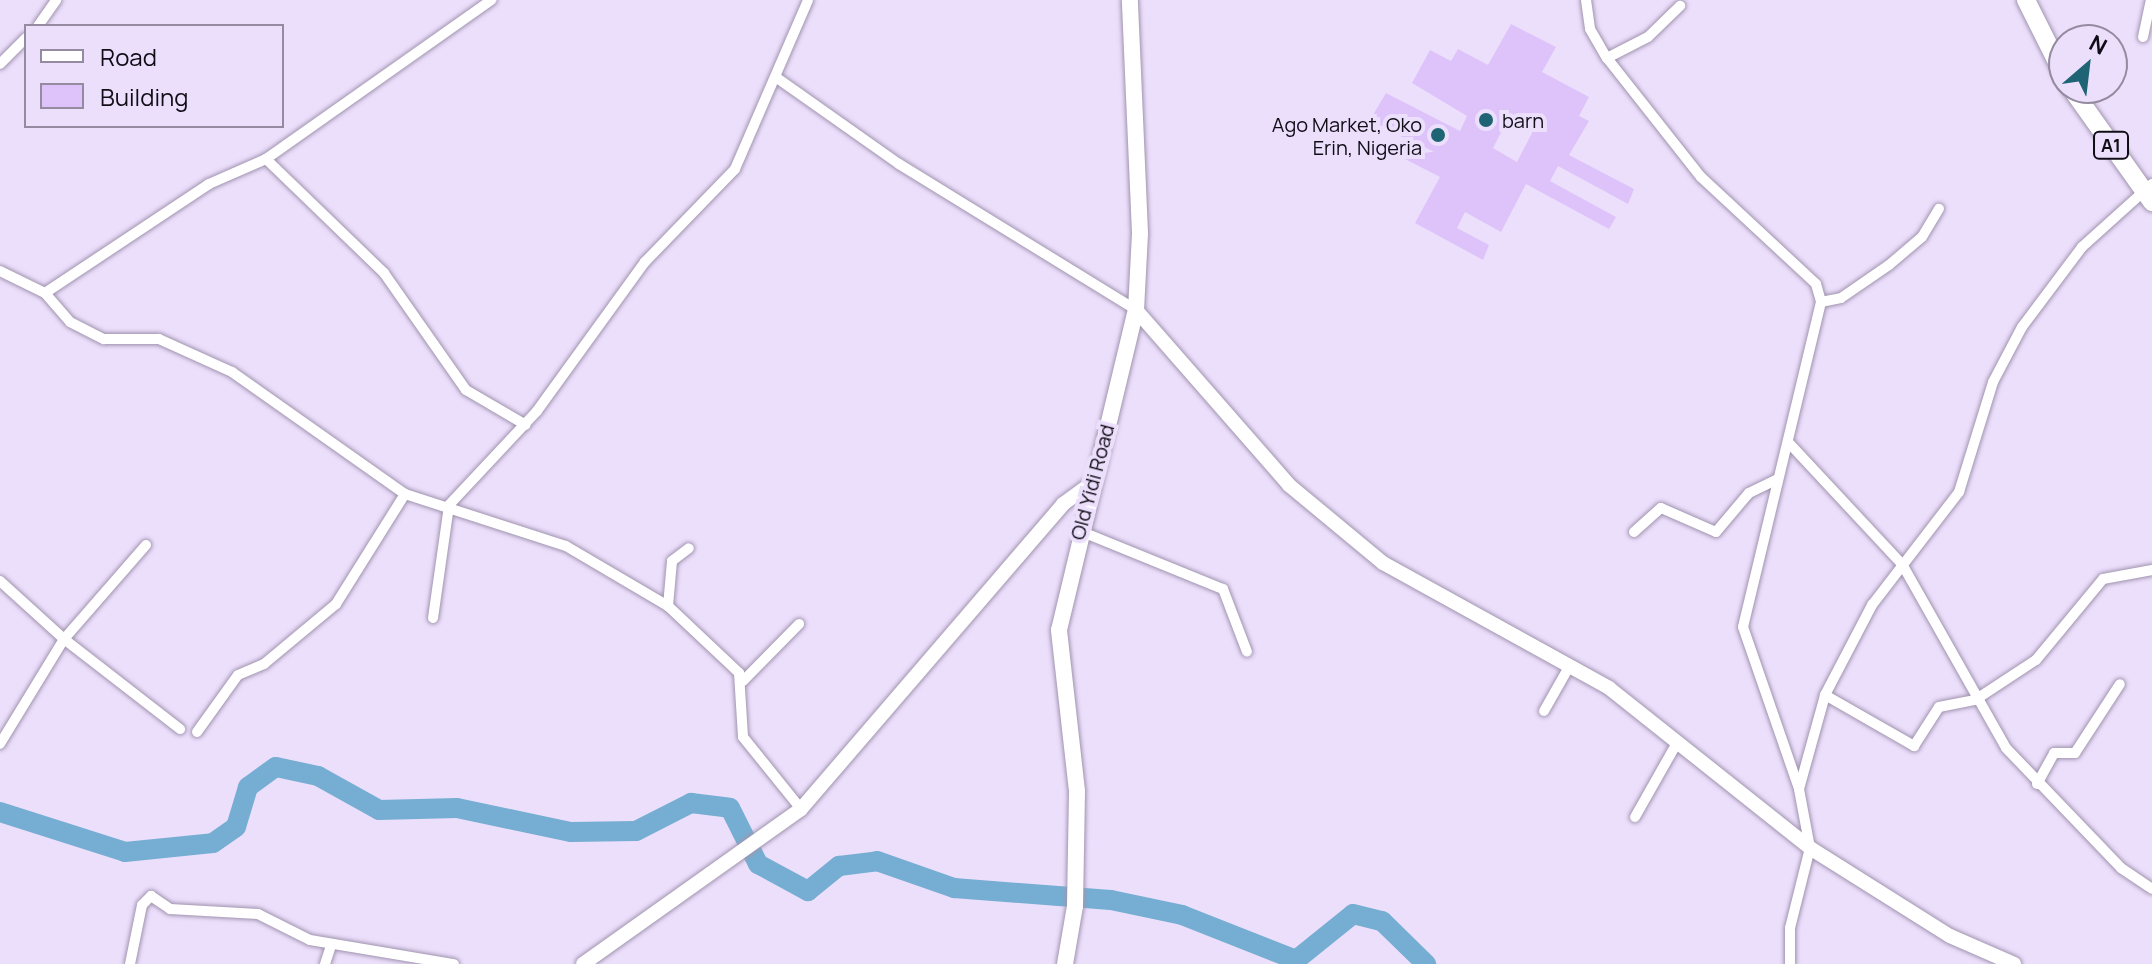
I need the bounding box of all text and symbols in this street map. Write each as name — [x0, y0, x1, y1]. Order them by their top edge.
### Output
legend — [24, 24, 284, 128]
north arrow — [2048, 24, 2128, 104]
text: N — [2084, 28, 2112, 62]
text: Road — [100, 40, 157, 73]
text: Building — [100, 80, 188, 113]
place label: barn — [1502, 108, 1544, 132]
marker: barn — [1477, 111, 1495, 129]
place label: Ago Market, Oko Erin, Nigeria — [1272, 112, 1422, 159]
marker: Ago Market, Oko Erin, Nigeria — [1429, 126, 1447, 144]
road number: A1 — [2093, 131, 2129, 159]
street label: Old Yidi Road — [1065, 422, 1119, 542]

